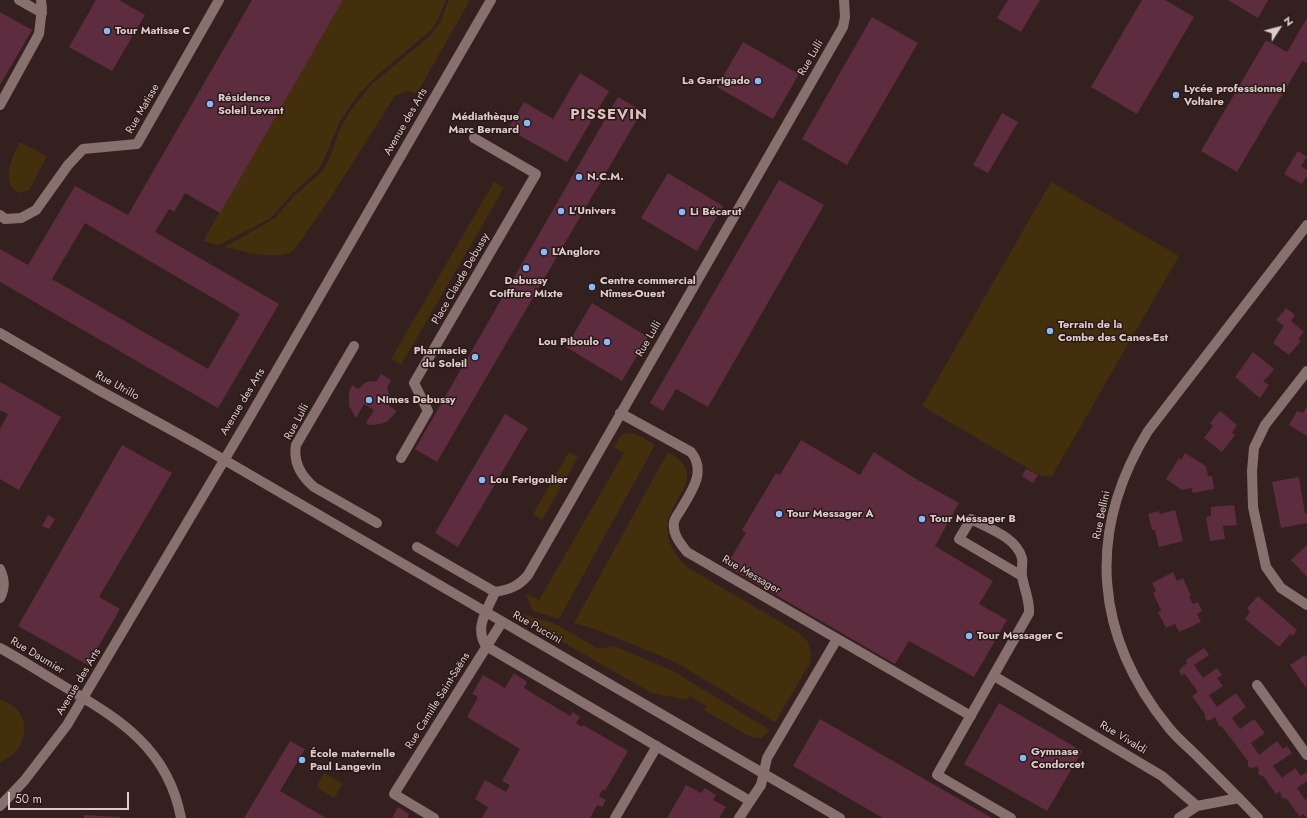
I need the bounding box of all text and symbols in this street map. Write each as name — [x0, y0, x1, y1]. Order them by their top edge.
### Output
north arrow — [1259, 8, 1299, 48]
text: N — [1280, 13, 1298, 29]
place label: Tour Matisse C — [115, 24, 190, 38]
marker: Tour Matisse C — [102, 26, 112, 36]
street label: Rue Lulli — [795, 38, 827, 78]
place label: La Garrigado — [682, 74, 750, 88]
marker: La Garrigado — [753, 76, 763, 86]
street label: Rue Matisse — [124, 82, 162, 136]
place label: Lycée professionnel Voltaire — [1184, 82, 1285, 108]
street label: Avenue des Arts — [381, 86, 431, 158]
marker: Lycée professionnel Voltaire — [1171, 90, 1181, 100]
place label: Résidence Soleil Levant — [218, 91, 283, 117]
marker: Résidence Soleil Levant — [205, 99, 215, 109]
district label: PISSEVIN — [570, 106, 648, 124]
place label: Médiathèque Marc Bernard — [448, 110, 519, 136]
marker: Médiathèque Marc Bernard — [522, 118, 532, 128]
place label: N.C.M. — [587, 170, 624, 184]
marker: N.C.M. — [574, 172, 584, 182]
place label: L'Univers — [569, 204, 616, 218]
place label: Li Bécarut — [690, 205, 741, 219]
marker: L'Univers — [556, 206, 566, 216]
marker: Li Bécarut — [677, 207, 687, 217]
street label: Place Claude Debussy — [429, 231, 493, 327]
place label: L'Angloro — [552, 245, 600, 259]
marker: L'Angloro — [539, 247, 549, 257]
marker: Debussy Coiffure Mixte — [521, 263, 531, 273]
place label: Debussy Coiffure Mixte — [489, 274, 563, 300]
place label: Centre commercial Nîmes-Ouest — [600, 274, 696, 300]
marker: Centre commercial Nîmes-Ouest — [587, 282, 597, 292]
place label: Terrain de la Combe des Canes-Est — [1058, 318, 1168, 344]
street label: Rue Lulli — [633, 319, 665, 359]
marker: Terrain de la Combe des Canes-Est — [1045, 326, 1055, 336]
place label: Lou Piboulo — [538, 335, 599, 349]
marker: Lou Piboulo — [602, 337, 612, 347]
place label: Pharmacie du Soleil — [414, 344, 467, 370]
marker: Pharmacie du Soleil — [470, 352, 480, 362]
street label: Avenue des Arts — [218, 366, 268, 438]
street label: Rue Utrillo — [93, 369, 141, 403]
place label: Nimes Debussy — [377, 393, 456, 407]
marker: Nimes Debussy — [364, 395, 374, 405]
street label: Rue Lulli — [282, 402, 312, 442]
place label: Lou Ferigoulier — [490, 473, 568, 487]
marker: Lou Ferigoulier — [477, 475, 487, 485]
street label: Rue Bellini — [1090, 490, 1114, 540]
place label: Tour Messager A — [787, 507, 874, 521]
marker: Tour Messager A — [774, 509, 784, 519]
place label: Tour Messager B — [930, 512, 1016, 526]
marker: Tour Messager B — [917, 514, 927, 524]
street label: Rue Messager — [719, 553, 783, 597]
street label: Rue Puccini — [510, 609, 564, 647]
place label: Tour Messager C — [977, 629, 1063, 643]
marker: Tour Messager C — [964, 631, 974, 641]
street label: Rue Daumier — [8, 635, 66, 677]
street label: Avenue des Arts — [54, 646, 104, 718]
street label: Rue Camille Saint-Saëns — [403, 650, 473, 752]
street label: Rue Vivaldi — [1097, 719, 1149, 757]
place label: Gymnase Condorcet — [1031, 745, 1084, 771]
place label: École maternelle Paul Langevin — [310, 747, 395, 773]
marker: Gymnase Condorcet — [1018, 753, 1028, 763]
marker: École maternelle Paul Langevin — [297, 755, 307, 765]
scale bar — [10, 784, 131, 810]
text: 50 m — [15, 790, 42, 808]

